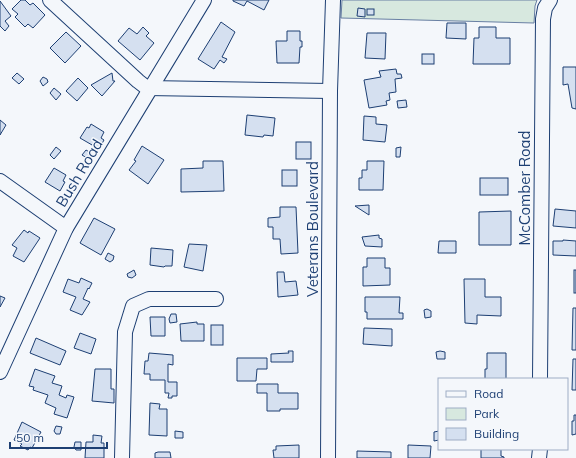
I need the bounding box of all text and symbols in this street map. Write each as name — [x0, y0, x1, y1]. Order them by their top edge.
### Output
street label: McComber Road — [515, 130, 534, 246]
street label: Bush Road — [51, 136, 107, 210]
street label: Veterans Boulevard — [303, 161, 322, 297]
legend — [438, 378, 568, 450]
text: Road — [474, 386, 503, 401]
text: Park — [474, 406, 500, 421]
scale bar — [10, 424, 107, 450]
text: Building — [474, 426, 519, 441]
text: 50 m — [16, 430, 44, 445]

